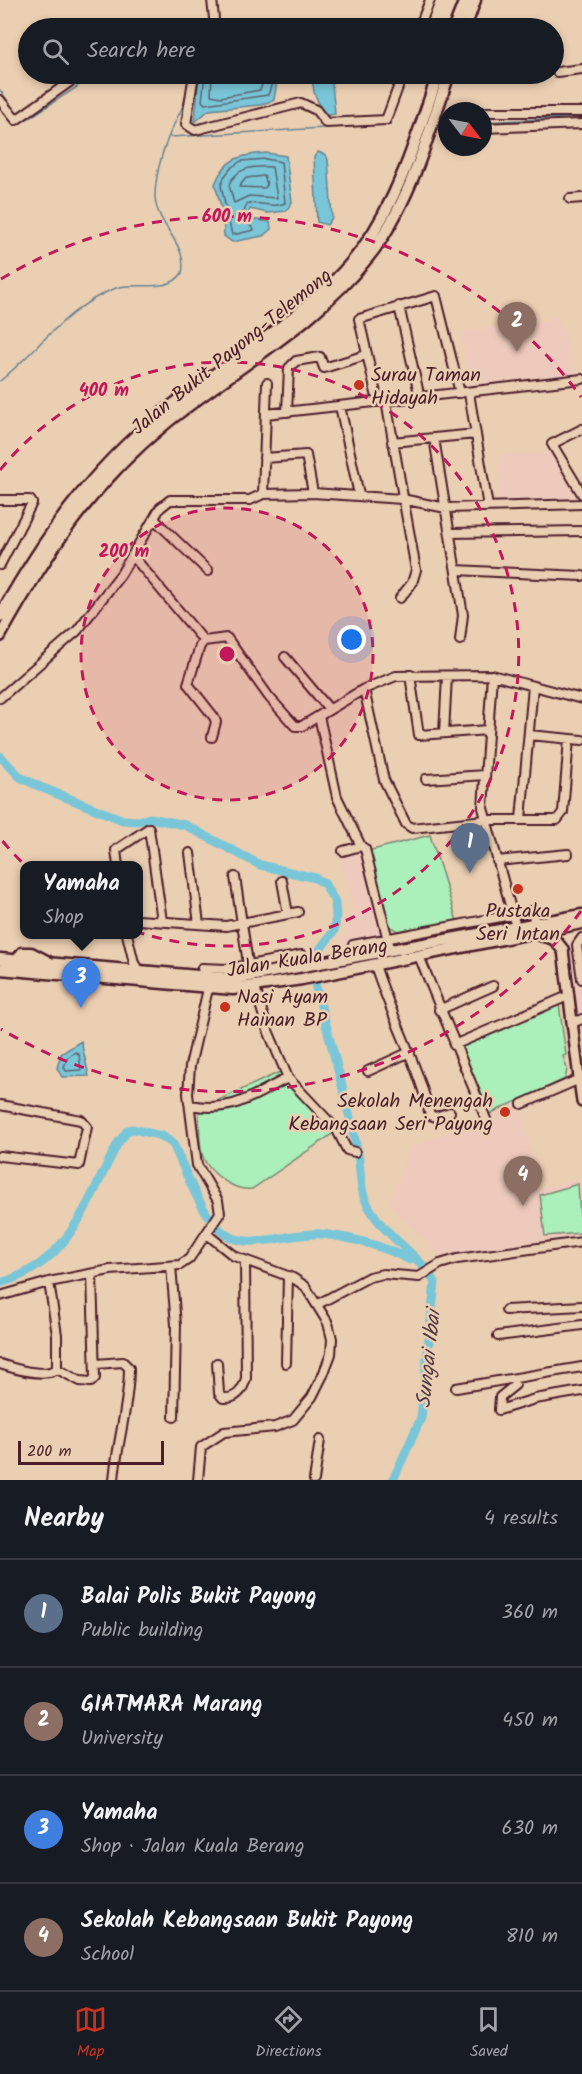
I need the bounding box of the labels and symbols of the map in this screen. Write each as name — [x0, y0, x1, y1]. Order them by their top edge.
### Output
north arrow — [438, 102, 492, 156]
text: 600 m — [202, 203, 252, 232]
street label: Jalan Bukit Payong-Telemong — [125, 261, 340, 444]
pin: 2 — [498, 302, 536, 352]
place label: Surau Taman Hidayah — [371, 360, 481, 415]
text: 400 m — [79, 377, 129, 406]
marker: Surau Taman Hidayah — [352, 378, 366, 392]
text: 200 m — [99, 538, 150, 567]
your location — [337, 625, 366, 654]
centre of rings — [217, 644, 237, 664]
pin: 1 — [450, 824, 490, 873]
marker: Pustaka Seri Intan — [511, 882, 525, 896]
place label: Pustaka Seri Intan — [476, 896, 560, 951]
street label: Jalan Kuala Berang — [224, 930, 390, 988]
pin: 3 — [62, 958, 100, 1008]
place label: Nasi Ayam Hainan BP — [237, 982, 328, 1037]
marker: Nasi Ayam Hainan BP — [218, 1000, 232, 1014]
place label: Sekolah Menengah Kebangsaan Seri Payong — [288, 1086, 493, 1141]
marker: Sekolah Menengah Kebangsaan Seri Payong — [498, 1105, 512, 1119]
pin: 4 — [504, 1156, 542, 1206]
water label: Sungai Ibai — [408, 1305, 451, 1410]
scale bar — [18, 1438, 164, 1466]

